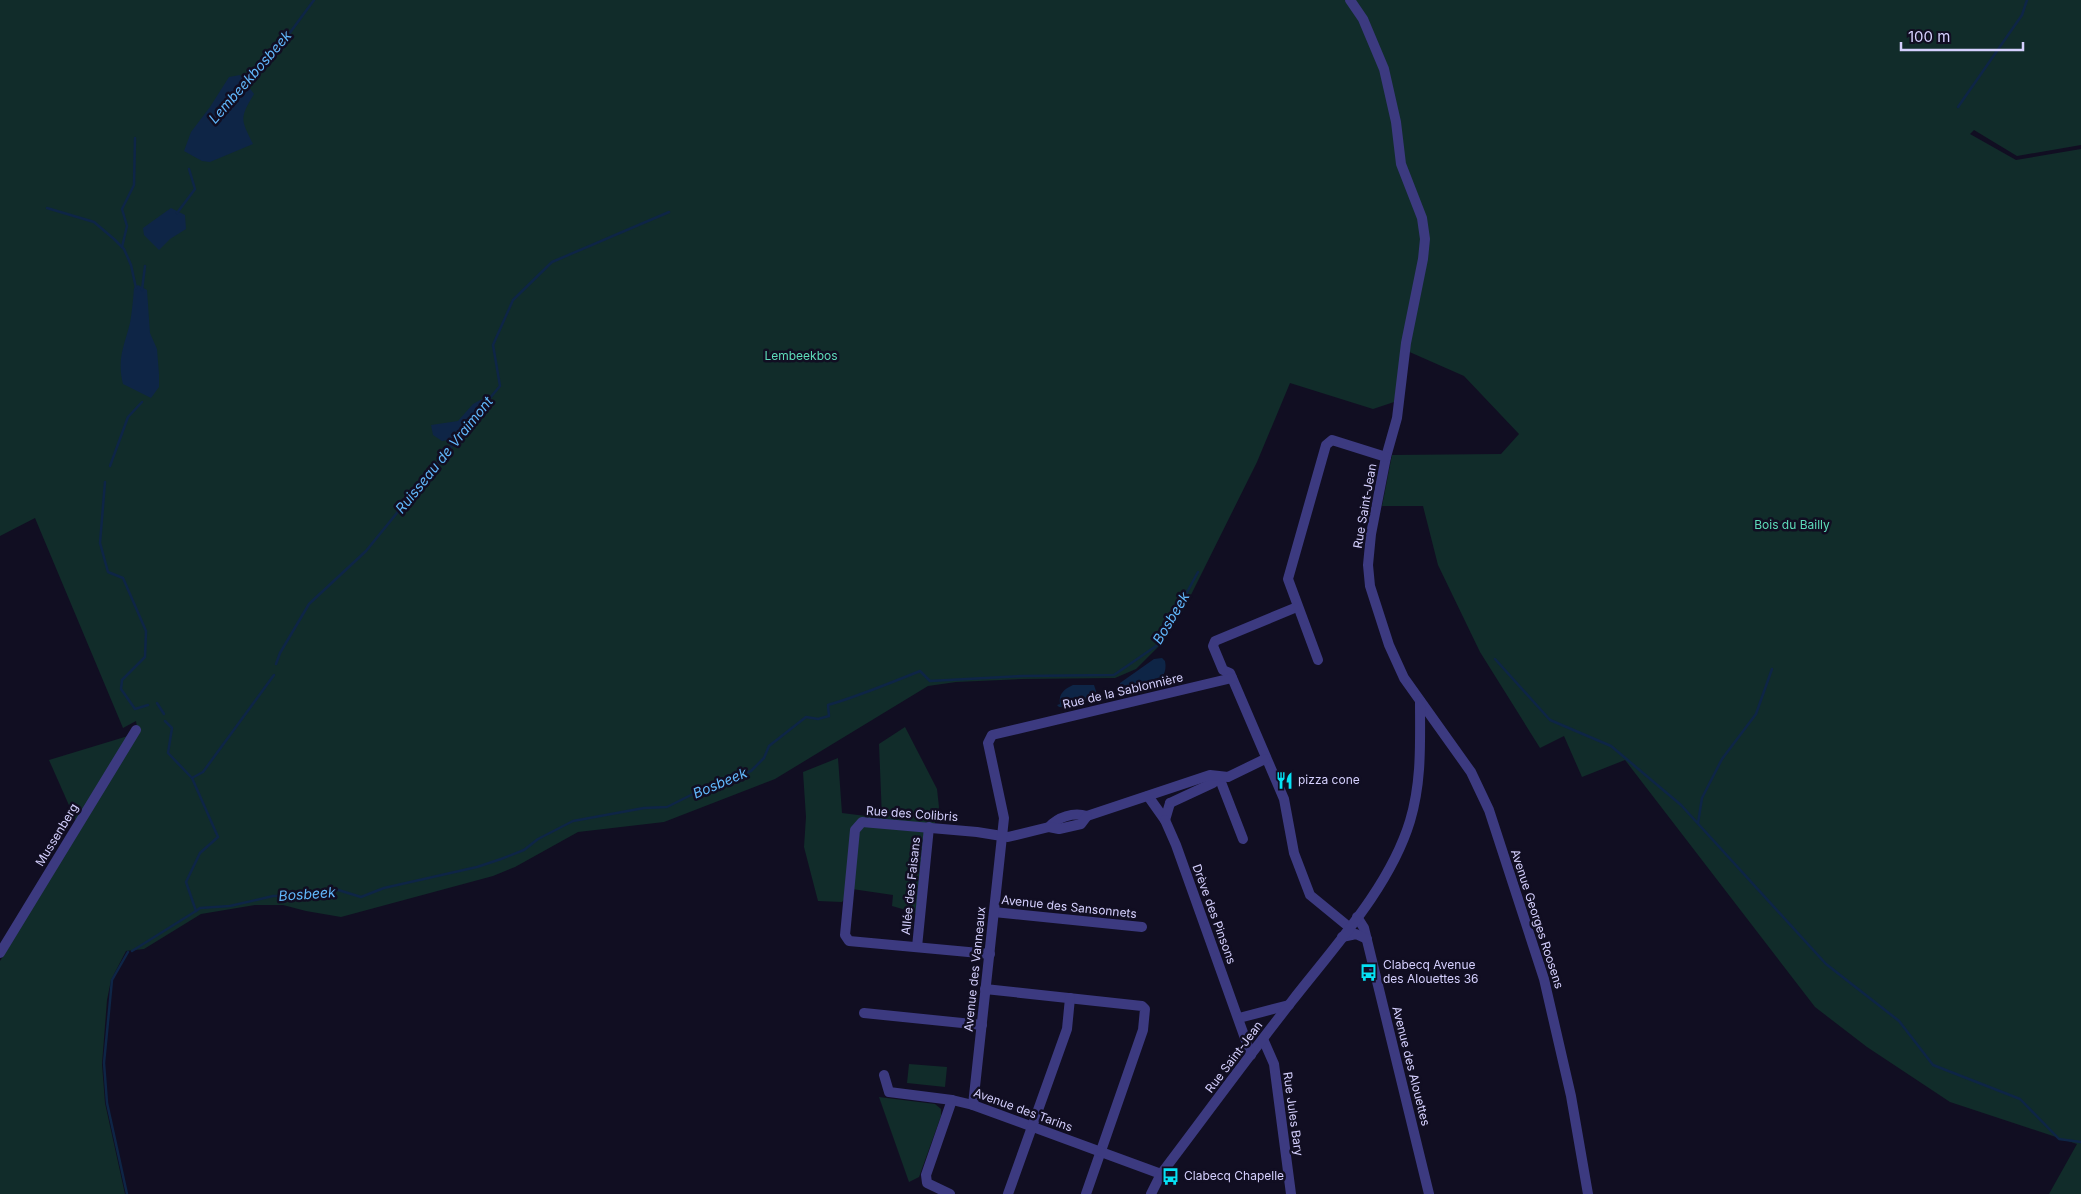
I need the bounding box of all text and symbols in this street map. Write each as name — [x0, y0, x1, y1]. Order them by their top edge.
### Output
scale bar — [1901, 20, 2024, 52]
water label: Lembeekbosbeek — [205, 27, 295, 127]
text: 100 m — [1908, 27, 1950, 46]
park label: Lembeekbos — [764, 348, 838, 363]
water label: Ruisseau de Vraimont — [391, 393, 496, 516]
street label: Rue Saint-Jean — [1350, 462, 1379, 550]
park label: Bois du Bailly — [1754, 517, 1830, 532]
water label: Bosbeek — [1149, 589, 1193, 647]
street label: Rue de la Sablonnière — [1061, 669, 1185, 712]
water label: Bosbeek — [690, 763, 750, 802]
restaurant icon: pizza cone — [1274, 770, 1294, 790]
place label: pizza cone — [1298, 772, 1360, 787]
street label: Mussenberg — [32, 801, 81, 869]
street label: Rue des Colibris — [865, 803, 959, 824]
street label: Allée des Faisans — [898, 836, 923, 936]
street label: Avenue Georges Roosens — [1508, 847, 1567, 990]
street label: Drève des Pinsons — [1189, 862, 1240, 966]
water label: Bosbeek — [278, 883, 336, 904]
street label: Avenue des Sansonnets — [1001, 892, 1137, 921]
street label: Avenue des Vanneaux — [960, 905, 989, 1032]
place label: Clabecq Avenue des Alouettes 36 — [1383, 957, 1479, 986]
bus stop icon: Clabecq Avenue des Alouettes 36 — [1359, 962, 1379, 982]
street label: Avenue des Alouettes — [1389, 1004, 1434, 1127]
street label: Rue Saint-Jean — [1202, 1018, 1265, 1096]
street label: Rue Jules Bary — [1280, 1071, 1307, 1157]
street label: Avenue des Tarins — [972, 1085, 1075, 1134]
bus stop icon: Clabecq Chapelle — [1160, 1166, 1180, 1186]
place label: Clabecq Chapelle — [1184, 1168, 1284, 1183]

